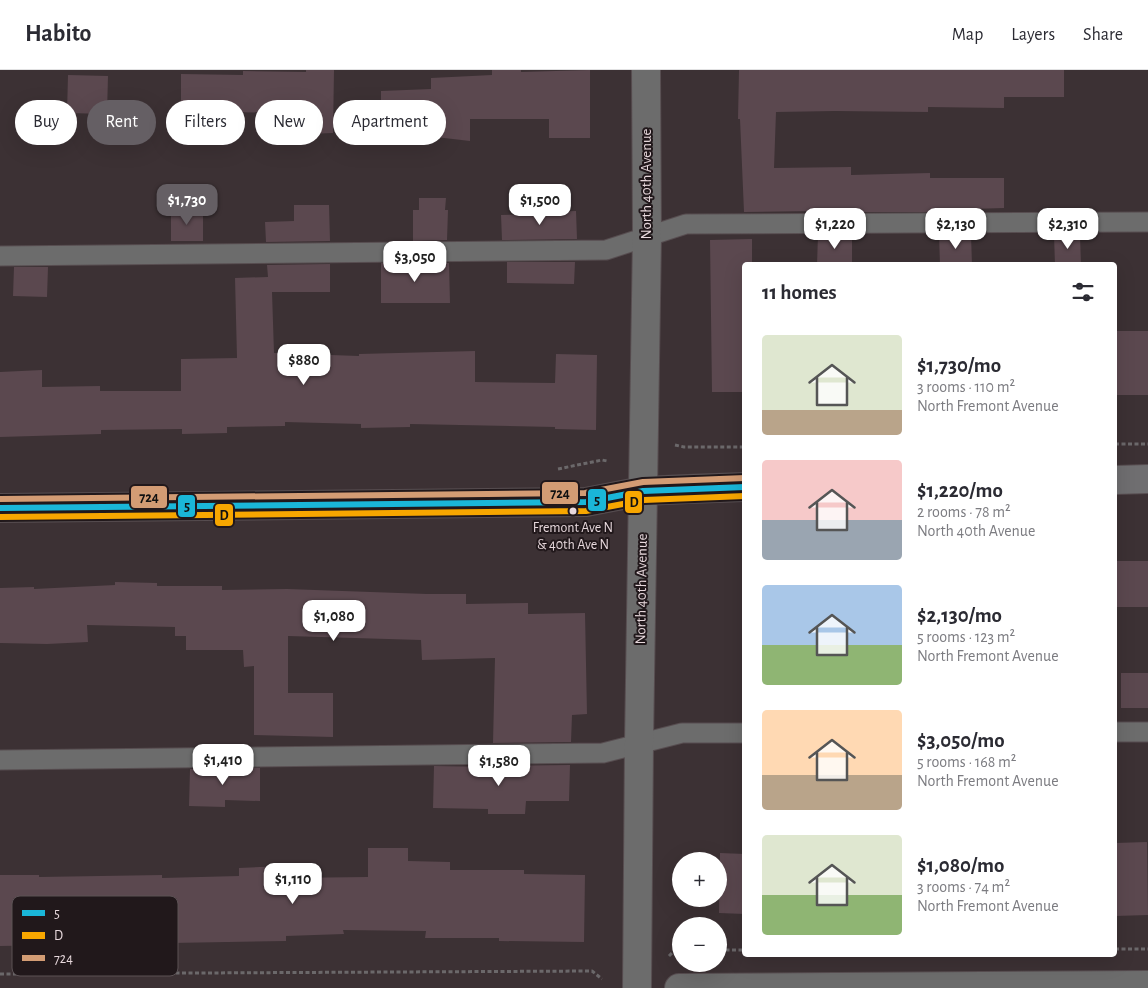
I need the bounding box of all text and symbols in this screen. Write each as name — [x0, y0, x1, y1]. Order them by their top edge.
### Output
text: Habito — [25, 22, 91, 46]
text: Map — [952, 26, 983, 44]
text: Layers — [1011, 26, 1055, 44]
text: Share — [1083, 26, 1123, 44]
chip: Buy — [15, 100, 77, 145]
chip: Rent — [87, 100, 156, 145]
chip: Filters — [166, 100, 245, 145]
chip: New — [255, 100, 323, 145]
chip: Apartment — [333, 100, 446, 145]
street label: North 40th Avenue — [639, 128, 654, 240]
pin: $1,730 — [146, 184, 228, 226]
pin: $1,500 — [499, 184, 581, 226]
text: $1,730 — [168, 192, 206, 208]
text: $1,500 — [520, 192, 560, 208]
pin: $1,220 — [794, 208, 876, 250]
pin: $2,130 — [915, 208, 997, 250]
pin: $2,310 — [1027, 208, 1109, 250]
text: $1,220 — [815, 216, 855, 232]
text: $2,130 — [936, 216, 976, 232]
text: $2,310 — [1048, 216, 1088, 232]
pin: $3,050 — [374, 240, 456, 283]
text: $3,050 — [394, 249, 436, 265]
icon: filters — [1069, 278, 1097, 306]
text: 11 homes — [762, 282, 837, 303]
pin: $880 — [274, 344, 334, 386]
text: $880 — [288, 352, 320, 368]
icon: home — [802, 355, 862, 415]
text: $1,730/mo — [917, 355, 1001, 376]
text: 3 rooms · 110 m² — [917, 379, 1015, 395]
text: North Fremont Avenue — [917, 398, 1059, 414]
icon: home — [802, 480, 862, 540]
text: $1,220/mo — [917, 480, 1003, 501]
line badge: 724 — [541, 481, 579, 505]
line badge: 724 — [130, 485, 168, 509]
text: 724 — [550, 487, 570, 501]
line badge: 5 — [587, 488, 607, 512]
line badge: D — [624, 490, 643, 514]
text: 724 — [139, 491, 159, 505]
line badge: 5 — [177, 494, 196, 518]
text: 5 — [594, 494, 600, 508]
text: D — [629, 496, 639, 510]
text: 5 — [184, 500, 190, 514]
line badge: D — [214, 503, 234, 527]
text: 2 rooms · 78 m² — [917, 504, 1011, 520]
marker: Fremont Ave N & 40th Ave N — [568, 506, 578, 516]
text: D — [219, 509, 229, 523]
place label: Fremont Ave N & 40th Ave N — [533, 521, 613, 552]
text: North 40th Avenue — [917, 523, 1035, 539]
street label: North 40th Avenue — [633, 533, 650, 645]
pin: $1,080 — [293, 600, 375, 642]
icon: home — [802, 605, 862, 665]
text: $2,130/mo — [917, 605, 1002, 626]
text: $1,080 — [313, 608, 355, 624]
text: 5 rooms · 123 m² — [917, 629, 1015, 645]
text: North Fremont Avenue — [917, 648, 1059, 664]
icon: home — [802, 730, 862, 790]
text: $3,050/mo — [917, 730, 1005, 751]
pin: $1,410 — [182, 744, 264, 786]
pin: $1,580 — [458, 744, 540, 787]
text: $1,410 — [204, 752, 242, 768]
text: $1,580 — [479, 753, 519, 769]
text: 5 rooms · 168 m² — [917, 754, 1016, 770]
text: North Fremont Avenue — [917, 773, 1059, 789]
map controls — [672, 852, 727, 972]
button: + — [672, 852, 727, 907]
icon: home — [802, 855, 862, 915]
text: $1,080/mo — [917, 855, 1004, 876]
pin: $1,110 — [252, 862, 334, 905]
text: $1,110 — [275, 871, 311, 887]
text: 3 rooms · 74 m² — [917, 879, 1010, 895]
legend — [12, 896, 178, 976]
text: North Fremont Avenue — [917, 898, 1059, 914]
text: 5 — [54, 907, 60, 921]
button: − — [672, 917, 727, 972]
text: D — [54, 929, 63, 943]
text: 724 — [54, 952, 73, 966]

